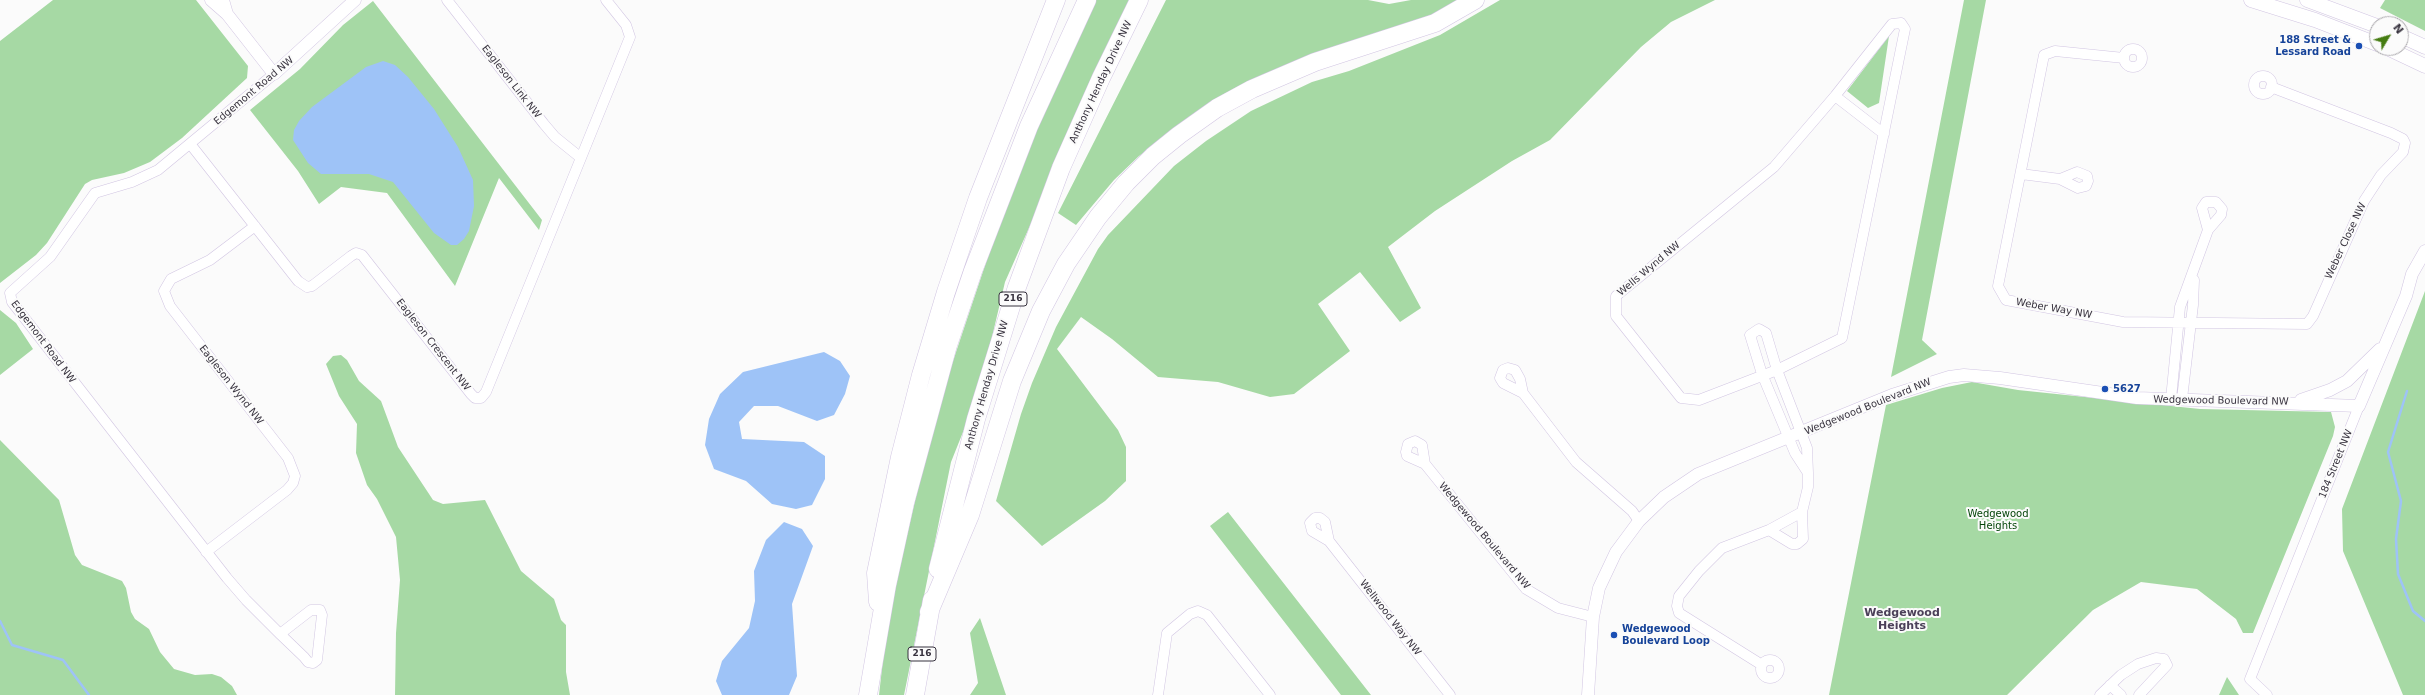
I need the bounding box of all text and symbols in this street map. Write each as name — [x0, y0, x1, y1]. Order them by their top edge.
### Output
north arrow — [2369, 16, 2409, 56]
street label: Anthony Henday Drive NW — [1067, 19, 1135, 145]
text: N — [2390, 21, 2406, 37]
place label: 188 Street & Lessard Road — [2275, 34, 2351, 58]
marker: 188 Street & Lessard Road — [2354, 41, 2364, 51]
street label: Eagleson Link NW — [479, 43, 543, 121]
street label: Edgemont Road NW — [212, 54, 296, 128]
street label: Weber Close NW — [2323, 201, 2369, 281]
street label: Wells Wynd NW — [1615, 239, 1683, 299]
road number: 216 — [999, 292, 1027, 306]
street label: Weber Way NW — [2015, 296, 2093, 322]
street label: Eagleson Crescent NW — [393, 297, 473, 393]
street label: Edgemont Road NW — [8, 298, 78, 386]
street label: Anthony Henday Drive NW — [963, 319, 1011, 451]
street label: Eagleson Wynd NW — [196, 343, 266, 427]
street label: Wedgewood Boulevard NW — [1803, 376, 1933, 438]
place label: 5627 — [2113, 383, 2141, 395]
marker: 5627 — [2100, 384, 2110, 394]
street label: Wedgewood Boulevard NW — [2153, 394, 2289, 408]
street label: 184 Street NW — [2317, 428, 2355, 500]
street label: Wedgewood Boulevard NW — [1436, 480, 1532, 592]
park label: Wedgewood Heights — [1967, 508, 2029, 532]
street label: Wellwood Way NW — [1357, 578, 1423, 658]
district label: Wedgewood Heights — [1864, 606, 1940, 632]
place label: Wedgewood Boulevard Loop — [1622, 623, 1710, 646]
marker: Wedgewood Boulevard Loop — [1609, 630, 1619, 640]
road number: 216 — [908, 647, 936, 661]

